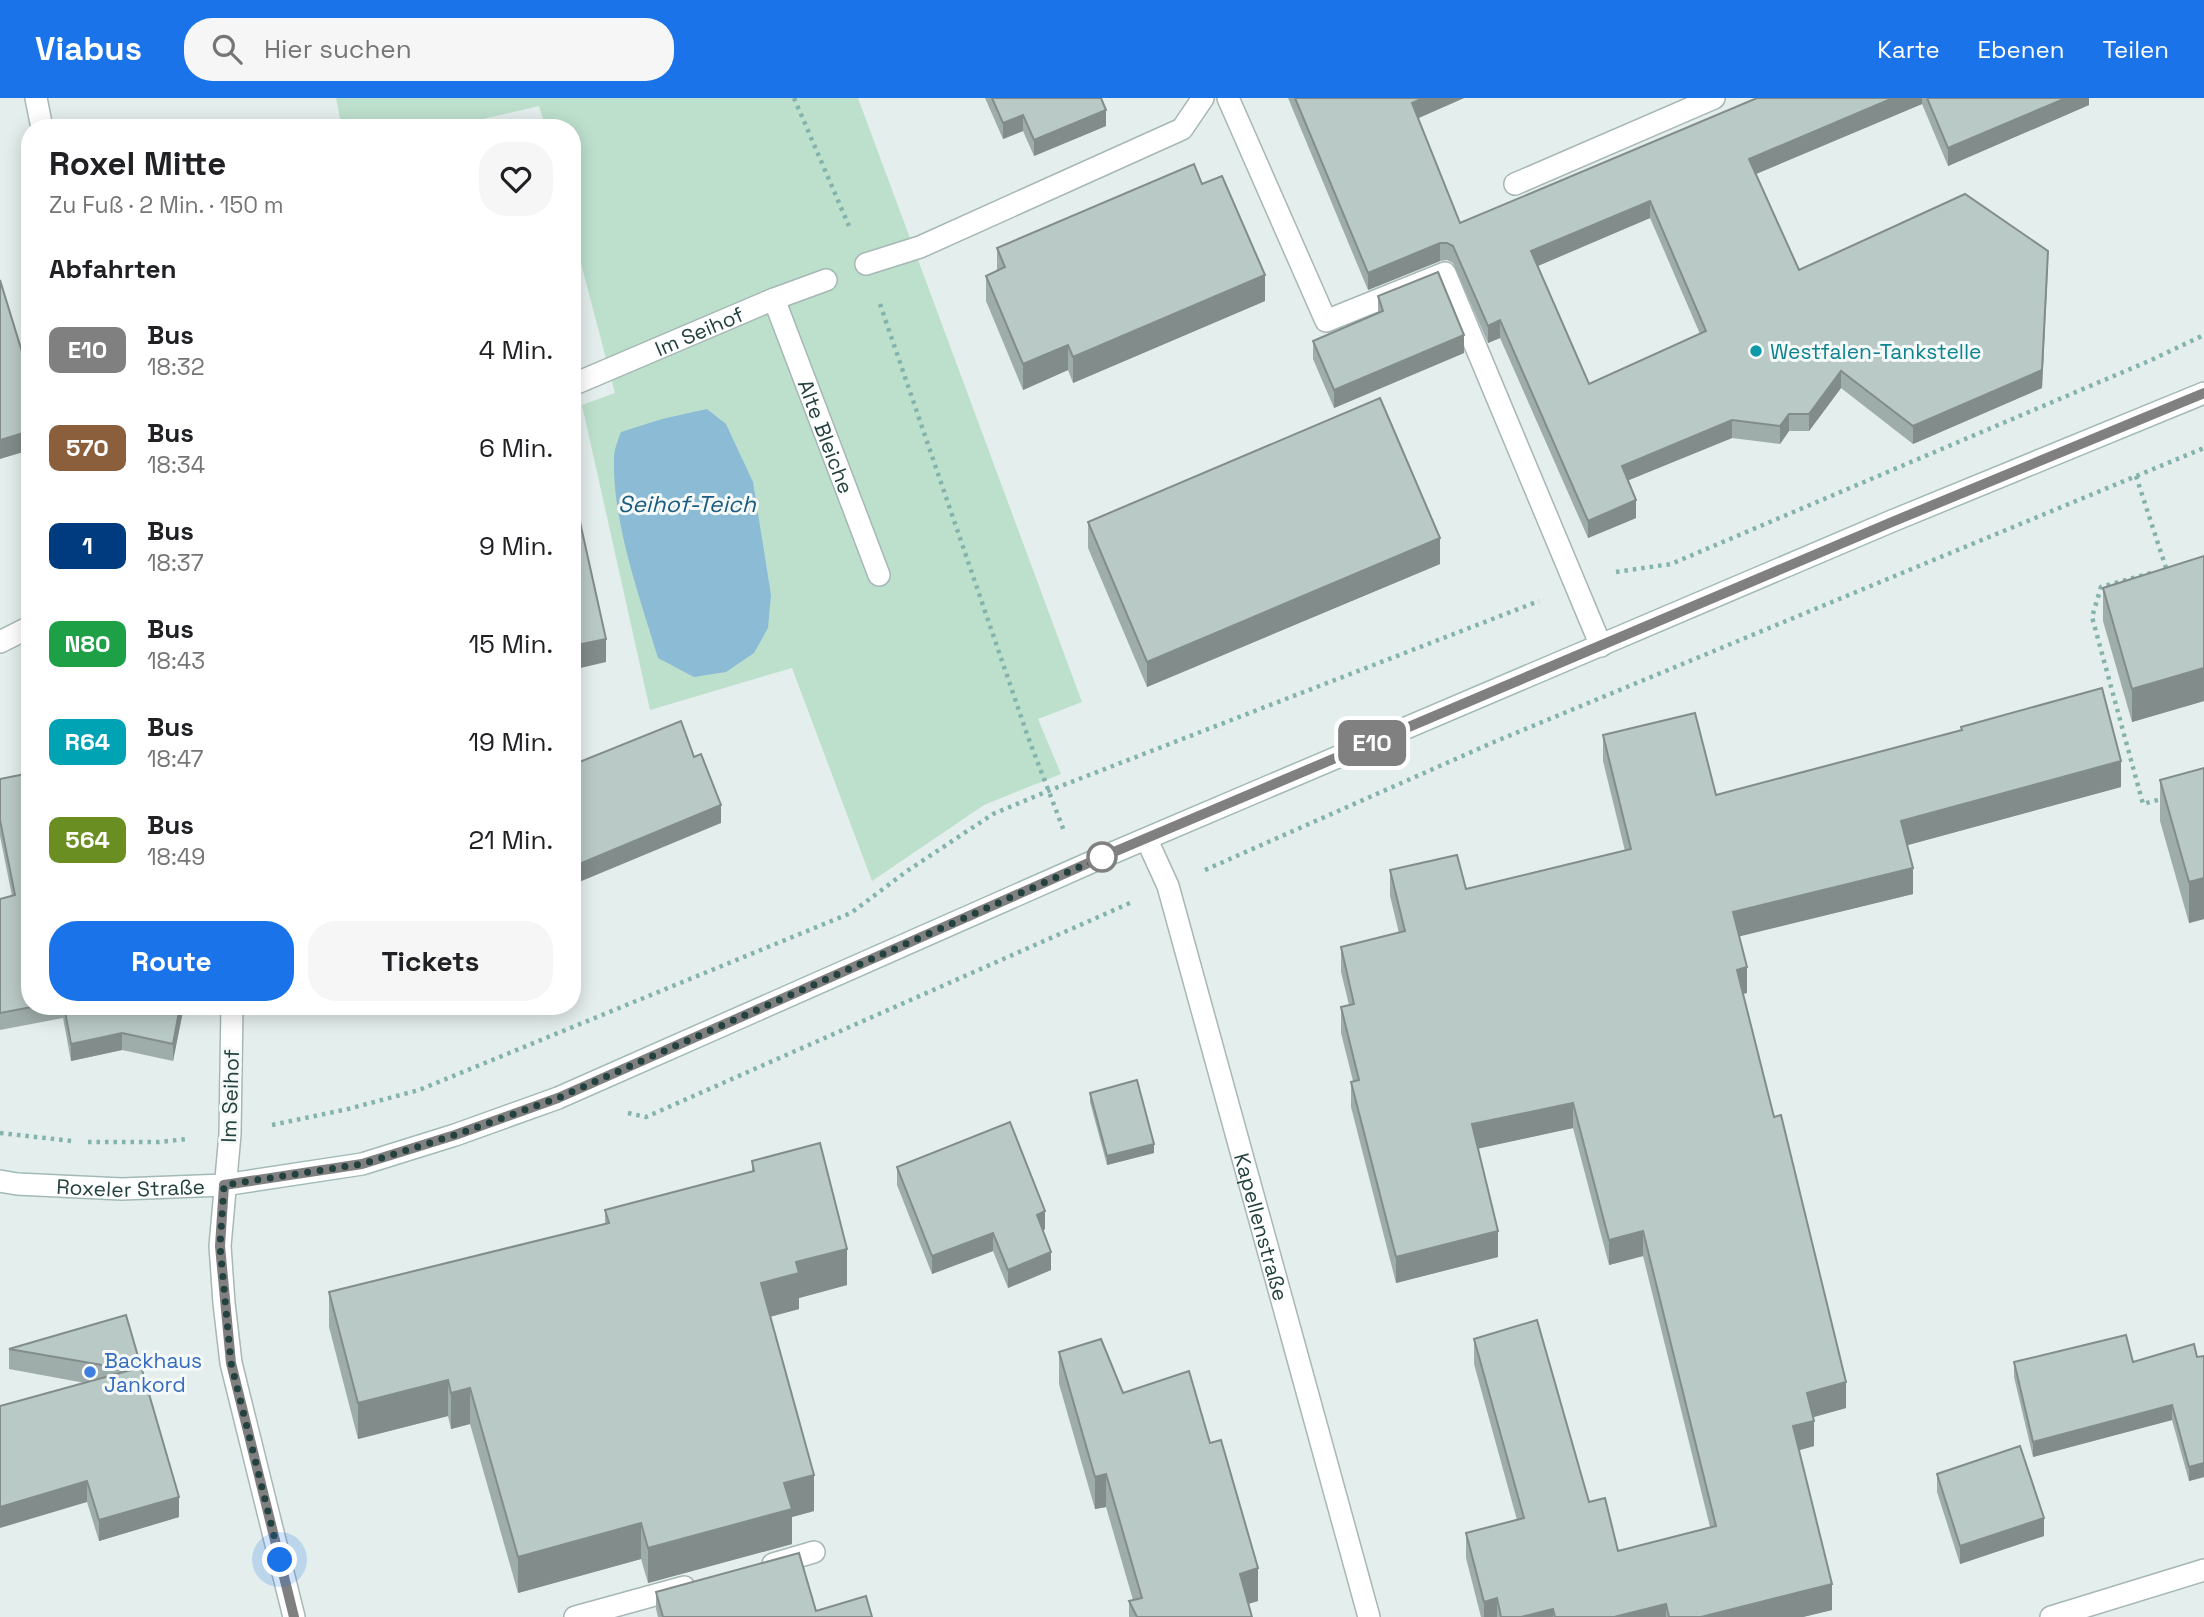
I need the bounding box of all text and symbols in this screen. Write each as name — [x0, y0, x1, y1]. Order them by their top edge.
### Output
search box — [184, 18, 674, 81]
text: Viabus — [35, 28, 142, 70]
icon: search — [208, 30, 246, 68]
text: Hier suchen — [264, 32, 412, 66]
text: Karte — [1877, 34, 1940, 65]
text: Ebenen — [1978, 34, 2064, 65]
text: Teilen — [2102, 34, 2169, 65]
button: heart — [479, 142, 553, 216]
text: Roxel Mitte — [49, 143, 226, 185]
text: Zu Fuß · 2 Min. · 150 m — [49, 190, 284, 220]
text: Abfahrten — [49, 252, 177, 286]
street label: Im Seihof — [651, 300, 747, 362]
text: Bus — [147, 318, 194, 352]
text: 4 Min. — [479, 333, 553, 367]
text: E10 — [68, 334, 107, 365]
place label: Westfalen-Tankstelle — [1770, 338, 1982, 365]
marker: Westfalen-Tankstelle — [1748, 343, 1764, 359]
text: 18:32 — [147, 352, 205, 382]
street label: Alte Bleiche — [792, 375, 860, 497]
text: Bus — [147, 416, 194, 450]
text: 6 Min. — [479, 431, 553, 465]
text: 570 — [66, 432, 109, 463]
text: 18:34 — [147, 450, 205, 480]
water label: Seihof-Teich — [618, 489, 757, 519]
text: Bus — [147, 514, 194, 548]
text: 9 Min. — [479, 529, 553, 563]
text: 1 — [82, 530, 93, 561]
text: 18:37 — [147, 548, 204, 578]
text: Bus — [147, 612, 194, 646]
text: 15 Min. — [468, 627, 553, 661]
text: N80 — [64, 628, 111, 659]
text: 18:43 — [147, 646, 205, 676]
text: Bus — [147, 710, 194, 744]
line badge: E10 — [1332, 720, 1412, 766]
text: 19 Min. — [468, 725, 553, 759]
text: R64 — [65, 726, 110, 757]
text: E10 — [1352, 727, 1392, 758]
text: 18:47 — [147, 744, 203, 774]
text: Bus — [147, 808, 194, 842]
text: 21 Min. — [468, 823, 553, 857]
text: 564 — [65, 824, 110, 855]
text: 18:49 — [147, 842, 205, 872]
unlabelled marker — [1087, 842, 1117, 872]
button: Route — [49, 921, 294, 1001]
button: Tickets — [308, 921, 553, 1001]
street label: Im Seihof — [215, 1049, 245, 1143]
street label: Kapellenstraße — [1229, 1150, 1295, 1304]
street label: Roxeler Straße — [56, 1172, 205, 1203]
place label: Backhaus Jankord — [104, 1347, 202, 1398]
marker: Backhaus Jankord — [82, 1364, 98, 1380]
your location — [262, 1542, 297, 1577]

